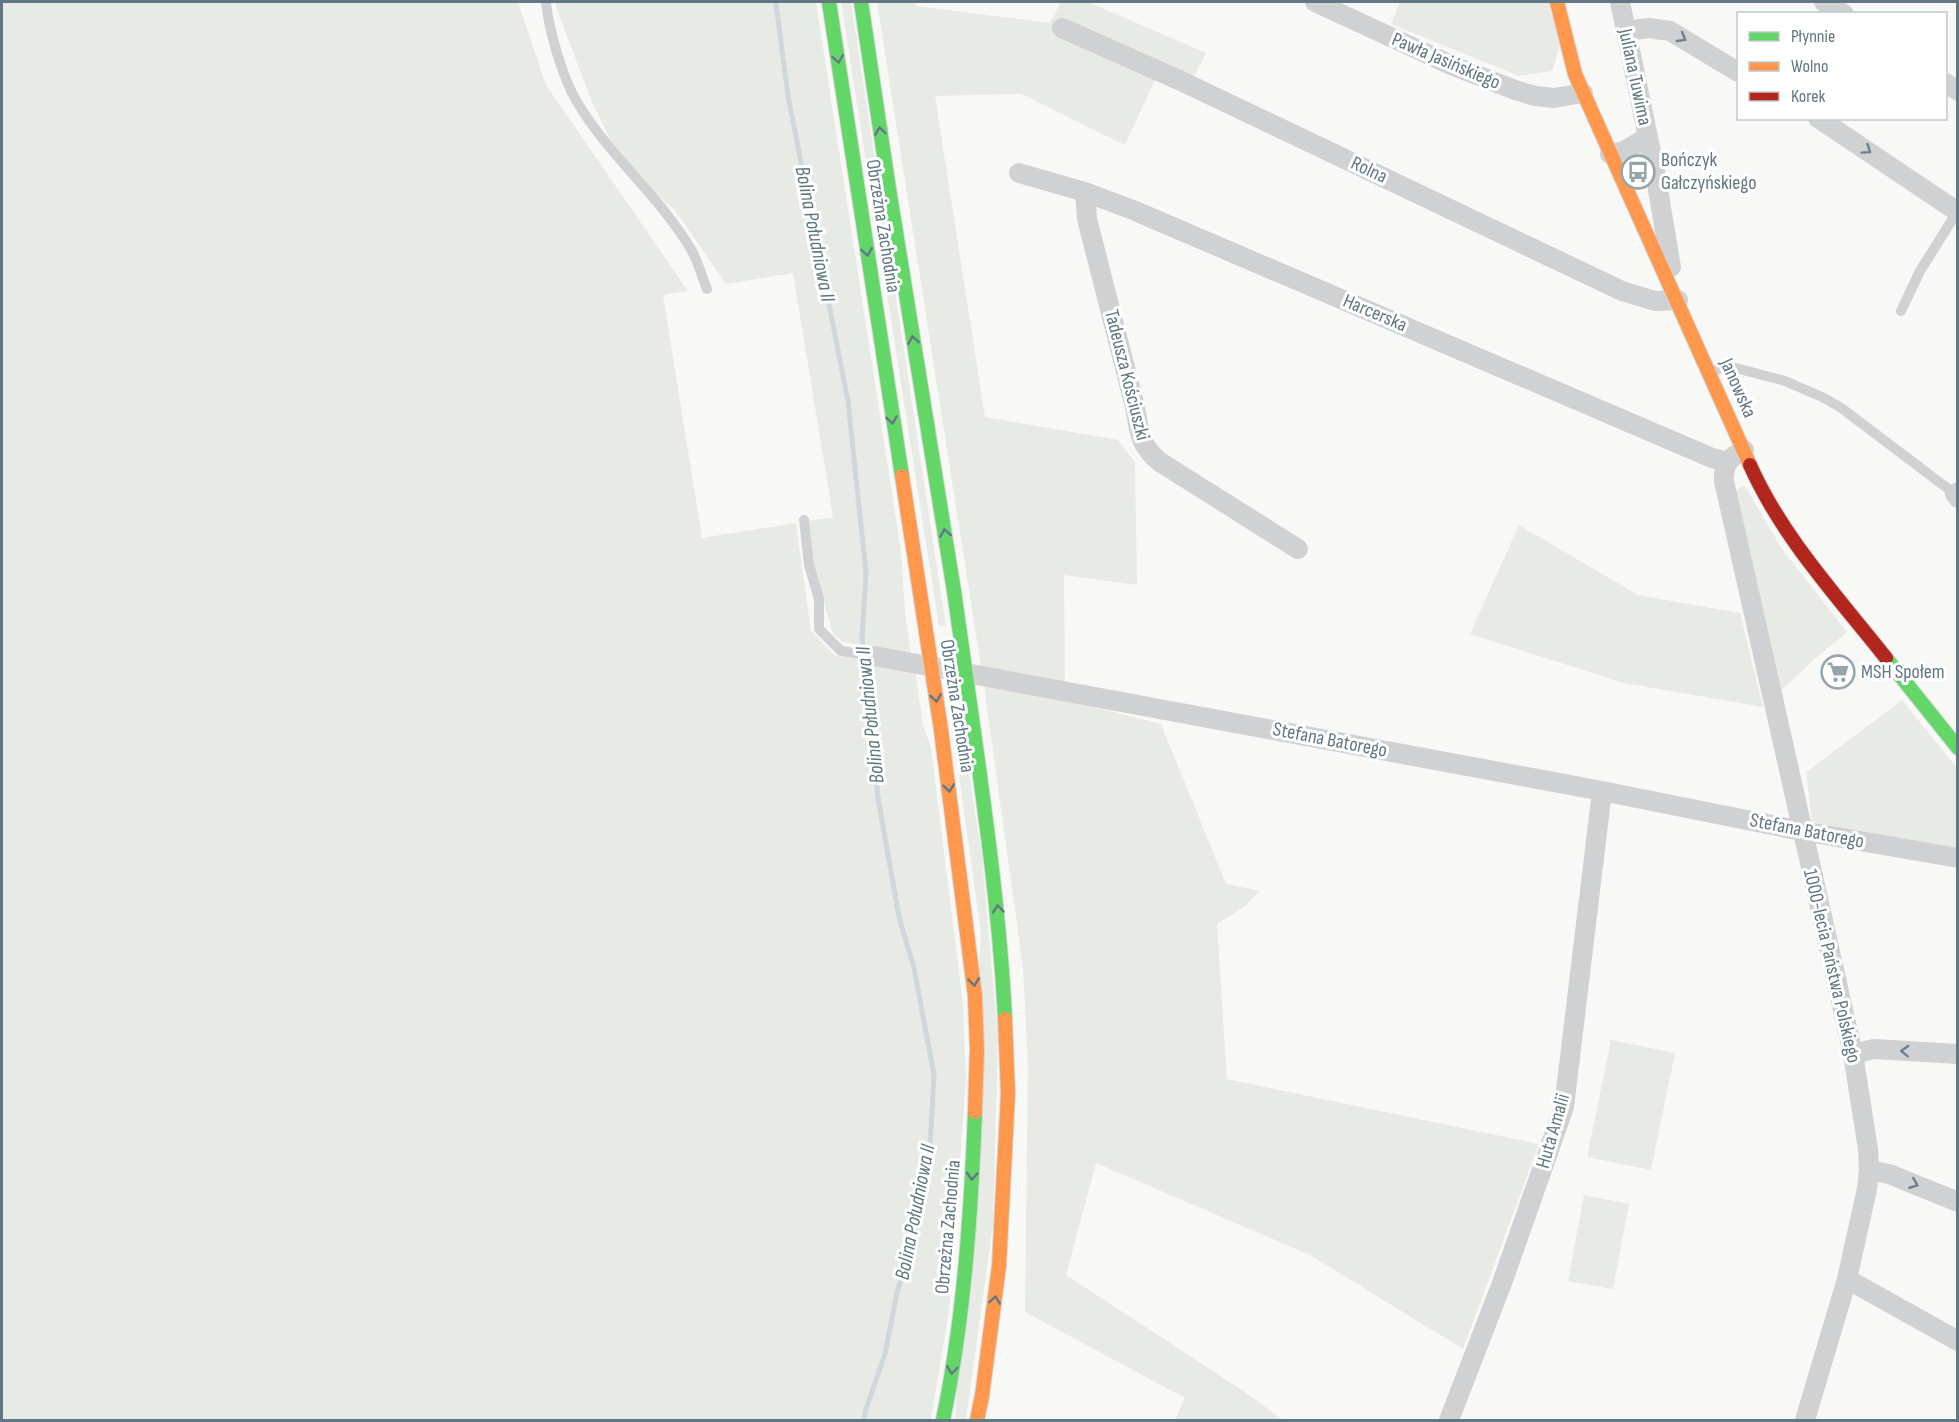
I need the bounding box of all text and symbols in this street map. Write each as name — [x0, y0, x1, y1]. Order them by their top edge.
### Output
legend — [1737, 12, 1947, 120]
street label: Juliana Tuwima — [1613, 26, 1657, 127]
text: Płynnie — [1791, 26, 1835, 47]
street label: Pawła Jasińskiego — [1388, 27, 1504, 95]
one-way arrow — [1676, 31, 1686, 43]
one-way arrow — [831, 54, 844, 64]
text: Wolno — [1791, 56, 1828, 77]
text: Korek — [1791, 86, 1825, 107]
one-way arrow — [875, 127, 887, 136]
one-way arrow — [1861, 143, 1871, 155]
place label: Bończyk Gałczyńskiego — [1661, 148, 1757, 195]
street label: Rolna — [1347, 151, 1391, 189]
bus stop icon: Bończyk Gałczyńskiego — [1620, 154, 1656, 190]
street label: Obrzeżna Zachodnia — [861, 158, 905, 294]
water label: Bolina Południowa II — [790, 164, 841, 305]
one-way arrow — [861, 248, 873, 257]
street label: Harcerska — [1339, 289, 1411, 337]
street label: Tadeusza Kościuszki — [1099, 307, 1155, 443]
one-way arrow — [908, 336, 920, 345]
street label: Janowska — [1714, 354, 1762, 421]
one-way arrow — [886, 415, 898, 424]
one-way arrow — [939, 528, 951, 537]
street label: Obrzeżna Zachodnia — [935, 638, 979, 774]
water label: Bolina Południowa II — [850, 645, 890, 785]
supermarket icon: MSH Społem — [1820, 654, 1856, 690]
place label: MSH Społem — [1861, 660, 1945, 684]
one-way arrow — [930, 694, 942, 703]
street label: Stefana Batorego — [1271, 717, 1389, 763]
one-way arrow — [942, 784, 955, 793]
street label: Stefana Batorego — [1748, 808, 1866, 854]
street label: 1000-lecia Państwa Polskiego — [1798, 867, 1866, 1065]
one-way arrow — [992, 904, 1005, 913]
one-way arrow — [967, 977, 980, 986]
one-way arrow — [1901, 1045, 1910, 1058]
street label: Huta Amalii — [1531, 1091, 1575, 1171]
water label: Bolina Południowa II — [890, 1141, 941, 1282]
street label: Obrzeżna Zachodnia — [930, 1159, 966, 1295]
one-way arrow — [966, 1172, 979, 1181]
one-way arrow — [1908, 1177, 1919, 1189]
one-way arrow — [988, 1296, 1000, 1305]
one-way arrow — [947, 1366, 959, 1375]

